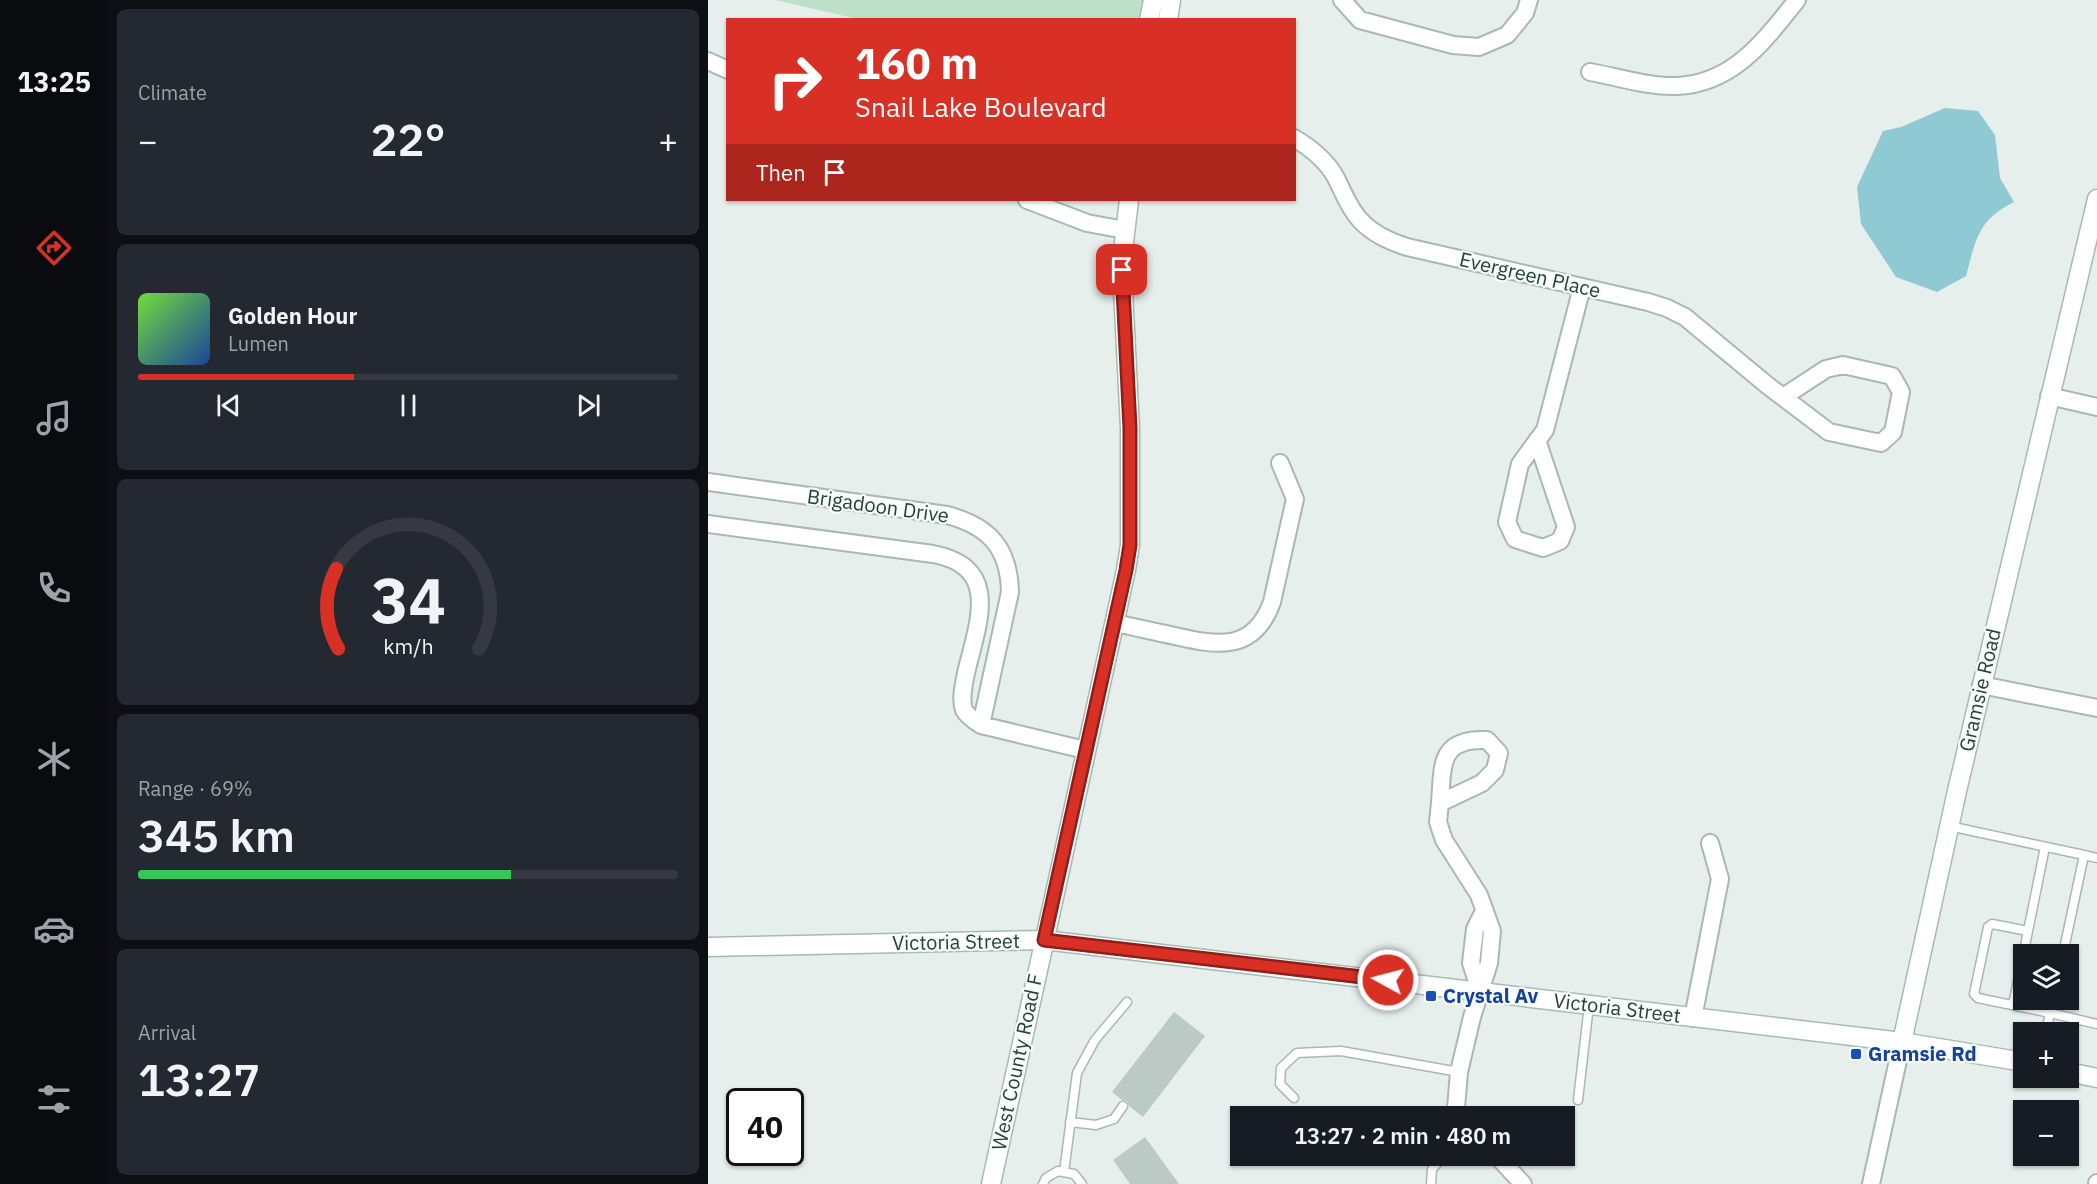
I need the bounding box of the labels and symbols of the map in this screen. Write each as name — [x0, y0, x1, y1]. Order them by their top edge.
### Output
pin — [1096, 244, 1147, 295]
street label: Evergreen Place — [1457, 245, 1603, 304]
street label: Brigadoon Drive — [805, 482, 951, 529]
street label: Gramsie Road — [1952, 626, 2007, 754]
street label: Victoria Street — [892, 927, 1020, 956]
position arrow — [1356, 948, 1420, 1012]
street label: West County Road F — [985, 971, 1048, 1153]
place label: Crystal Av — [1443, 982, 1539, 1009]
street label: Victoria Street — [1552, 986, 1682, 1029]
marker: Crystal Av — [1424, 989, 1438, 1003]
place label: Gramsie Rd — [1868, 1040, 1977, 1067]
marker: Gramsie Rd — [1849, 1047, 1863, 1061]
speed limit sign: 40 — [726, 1088, 804, 1166]

